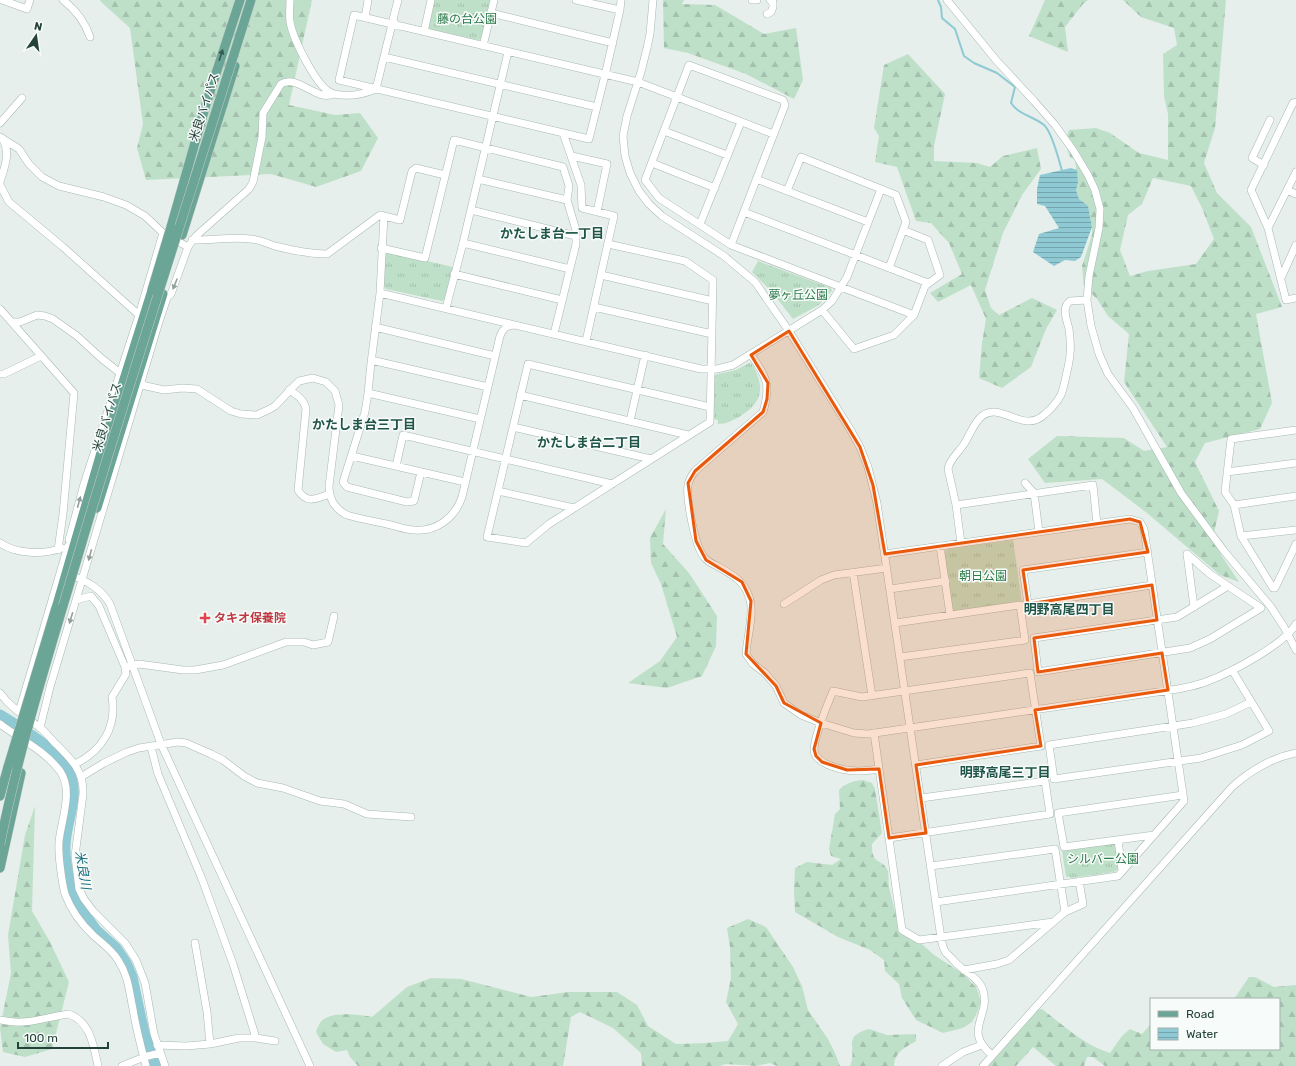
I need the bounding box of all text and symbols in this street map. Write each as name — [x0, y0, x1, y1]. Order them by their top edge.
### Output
park label: 藤の台公園 — [437, 12, 497, 26]
north arrow — [16, 16, 56, 56]
text: N — [33, 20, 44, 34]
one-way arrow — [219, 49, 225, 61]
street label: 米良バイパス — [186, 71, 222, 143]
district label: かたしま台一丁目 — [500, 226, 604, 241]
one-way arrow — [172, 279, 178, 291]
park label: 夢ヶ丘公園 — [768, 288, 828, 302]
street label: 米良バイパス — [90, 381, 124, 453]
district label: かたしま台三丁目 — [312, 417, 416, 432]
district label: かたしま台二丁目 — [537, 435, 641, 450]
one-way arrow — [76, 496, 82, 508]
one-way arrow — [86, 549, 92, 561]
park label: 朝日公園 — [959, 569, 1007, 583]
district label: 明野高尾四丁目 — [1023, 602, 1115, 617]
place label: タキオ保養院 — [214, 611, 286, 625]
one-way arrow — [68, 612, 74, 624]
marker: タキオ保養院 — [199, 612, 211, 624]
district label: 明野高尾三丁目 — [959, 765, 1051, 780]
water label: 米良川 — [72, 849, 94, 892]
park label: シルバー公園 — [1067, 852, 1139, 866]
legend — [1150, 998, 1280, 1050]
text: Road — [1186, 1007, 1214, 1021]
scale bar — [18, 1024, 108, 1050]
text: Water — [1186, 1027, 1218, 1041]
text: 100 m — [24, 1031, 58, 1045]

